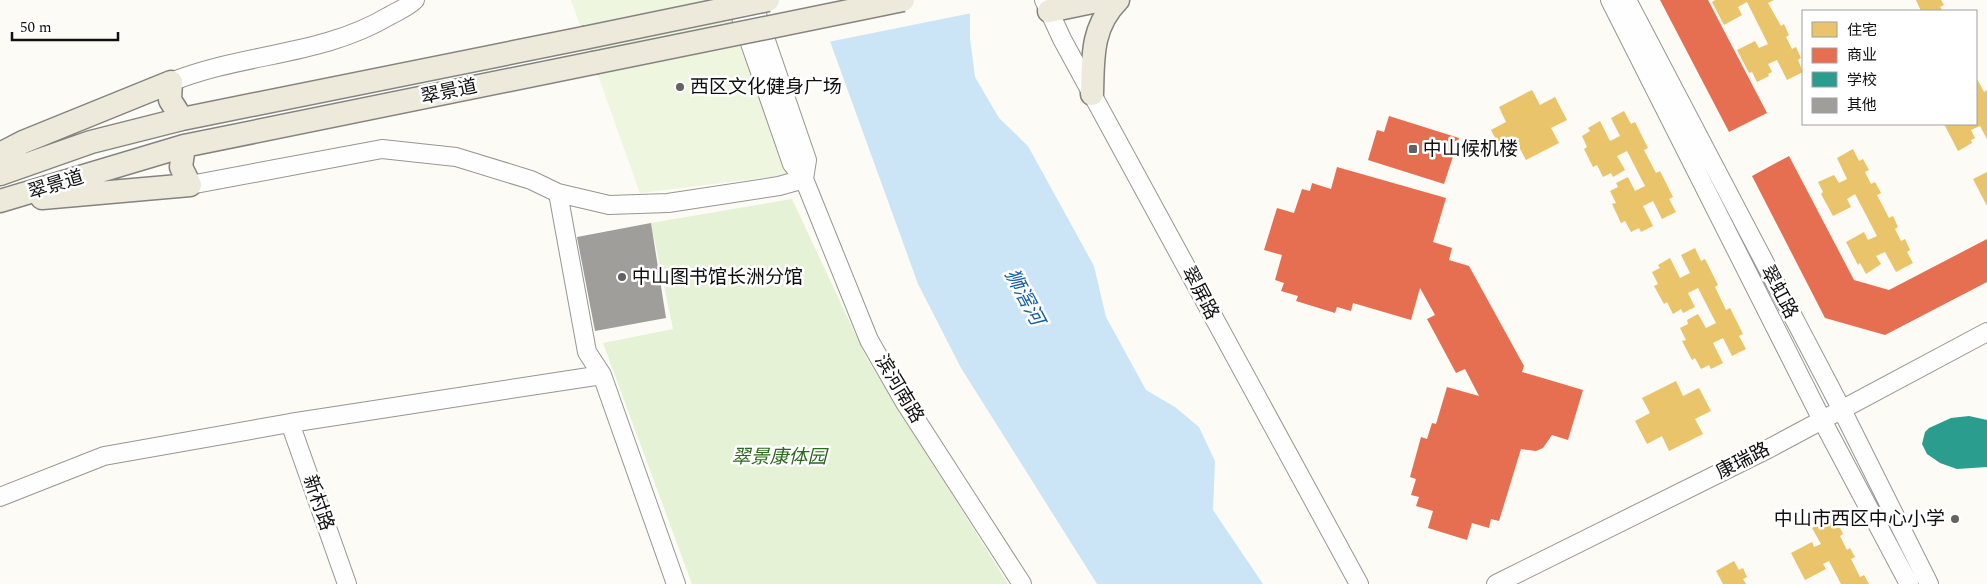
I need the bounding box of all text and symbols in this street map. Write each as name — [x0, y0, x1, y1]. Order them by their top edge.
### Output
scale bar — [12, 10, 119, 42]
legend — [1802, 10, 1977, 125]
text: 50 m — [20, 16, 52, 39]
text: 住宅 — [1847, 19, 1877, 42]
text: 商业 — [1847, 44, 1877, 67]
text: 学校 — [1847, 69, 1877, 92]
street label: 翠景道 — [418, 72, 480, 112]
place label: 西区文化健身广场 — [690, 73, 842, 102]
marker: 西区文化健身广场 — [674, 81, 686, 93]
text: 其他 — [1847, 94, 1877, 117]
place label: 中山候机楼 — [1423, 135, 1518, 164]
marker: 中山候机楼 — [1407, 143, 1419, 155]
street label: 翠景道 — [24, 163, 88, 207]
street label: 翠虹路 — [1753, 260, 1805, 324]
street label: 翠屏路 — [1174, 261, 1226, 325]
place label: 中山图书馆长洲分馆 — [632, 263, 803, 292]
water label: 狮滘河 — [997, 263, 1053, 334]
marker: 中山图书馆长洲分馆 — [616, 271, 628, 283]
street label: 滨河南路 — [867, 349, 931, 429]
street label: 康瑞路 — [1711, 435, 1775, 487]
park label: 翠景康体园 — [731, 443, 829, 472]
street label: 新村路 — [295, 471, 341, 535]
place label: 中山市西区中心小学 — [1774, 505, 1945, 534]
marker: 中山市西区中心小学 — [1949, 513, 1961, 525]

